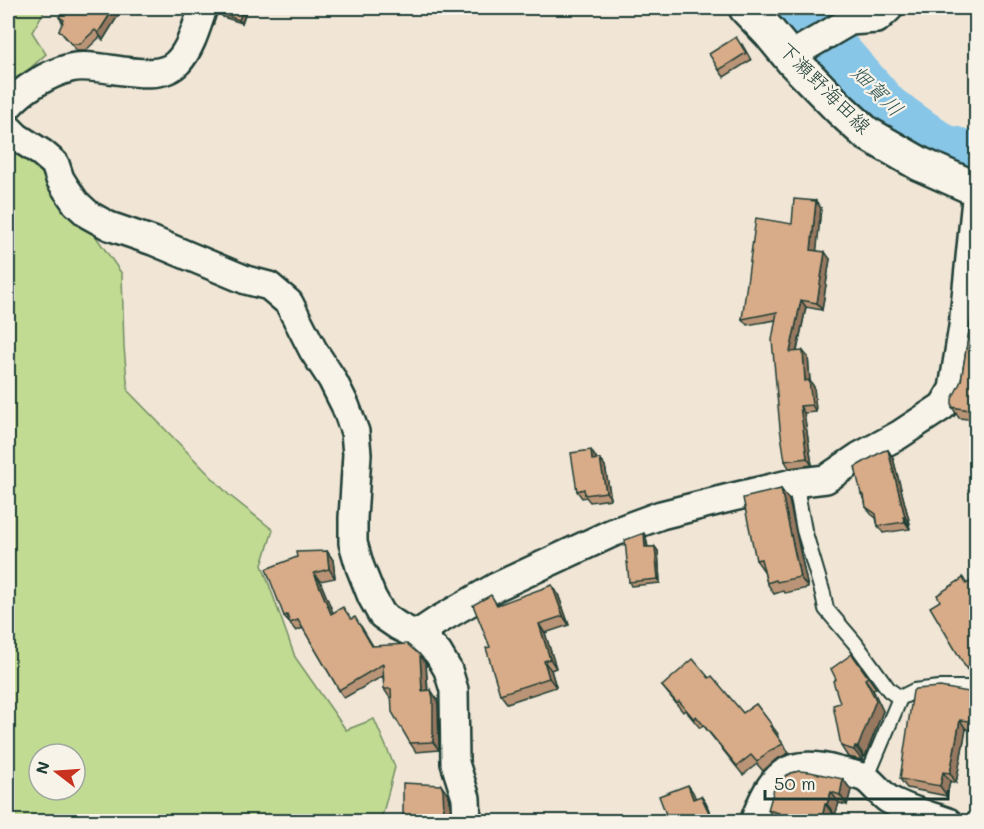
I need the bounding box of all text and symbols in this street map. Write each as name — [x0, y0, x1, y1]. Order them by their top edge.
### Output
street label: 下瀬野海田線 — [774, 36, 877, 139]
water label: 畑賀川 — [846, 58, 910, 122]
north arrow — [27, 742, 87, 802]
text: N — [30, 759, 54, 776]
scale bar — [765, 763, 948, 801]
text: 50 m — [774, 771, 816, 795]

